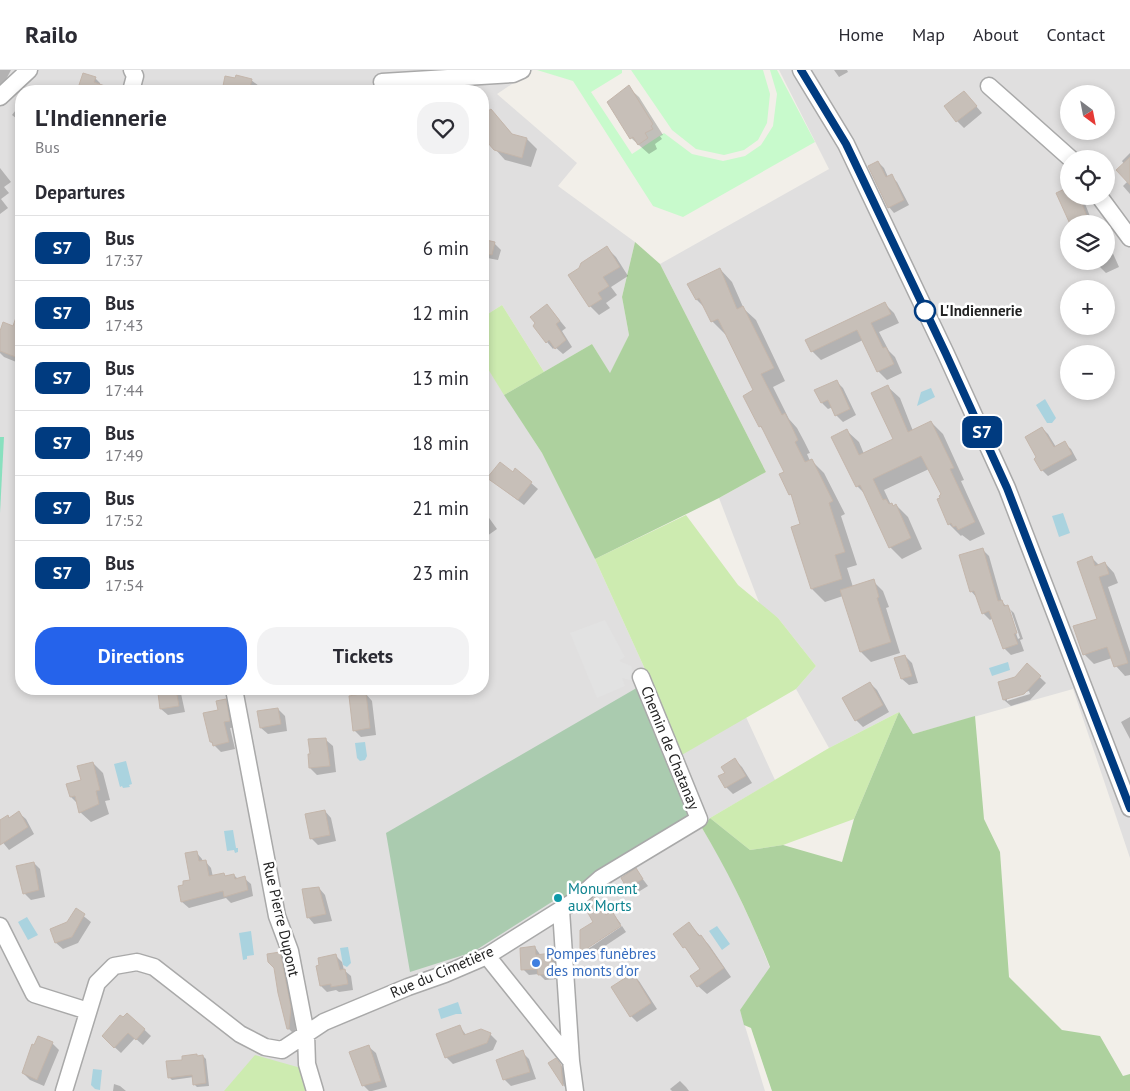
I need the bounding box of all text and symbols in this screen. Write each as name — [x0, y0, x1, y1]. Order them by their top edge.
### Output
text: Railo — [25, 19, 78, 50]
text: Home — [838, 23, 884, 46]
text: Map — [912, 23, 945, 46]
text: About — [973, 23, 1019, 46]
text: Contact — [1047, 23, 1105, 46]
north arrow — [1060, 85, 1115, 140]
map controls — [1060, 85, 1115, 400]
text: L'Indiennerie — [35, 102, 167, 133]
button: heart — [417, 102, 469, 154]
text: Bus — [35, 137, 60, 157]
button: locate — [1060, 150, 1115, 205]
text: Departures — [35, 180, 125, 204]
button: layers — [1060, 215, 1115, 270]
text: Bus — [105, 226, 134, 250]
text: S7 — [53, 236, 72, 259]
text: 6 min — [423, 236, 469, 260]
text: 17:37 — [105, 250, 143, 270]
button: + — [1060, 280, 1115, 335]
text: Bus — [105, 291, 134, 315]
marker: L'Indiennerie — [914, 300, 936, 322]
text: S7 — [53, 301, 72, 324]
text: 12 min — [412, 301, 469, 325]
place label: L'Indiennerie — [940, 301, 1023, 320]
text: 17:43 — [105, 315, 143, 335]
button: − — [1060, 345, 1115, 400]
text: Bus — [105, 356, 134, 380]
text: S7 — [53, 366, 72, 389]
text: 13 min — [412, 366, 469, 390]
text: 17:44 — [105, 380, 143, 400]
line badge: S7 — [960, 416, 1004, 448]
text: S7 — [972, 420, 992, 443]
text: Bus — [105, 421, 134, 445]
text: S7 — [53, 431, 72, 454]
text: 18 min — [412, 431, 469, 455]
text: 17:49 — [105, 445, 143, 465]
text: Bus — [105, 486, 134, 510]
text: S7 — [53, 496, 72, 519]
text: 21 min — [412, 496, 469, 520]
text: 17:52 — [105, 510, 143, 530]
text: Bus — [105, 551, 134, 575]
text: S7 — [53, 561, 72, 584]
text: 23 min — [412, 561, 469, 585]
text: 17:54 — [105, 575, 143, 595]
button: Directions — [35, 627, 247, 685]
button: Tickets — [257, 627, 469, 685]
street label: Chemin de Chatanay — [637, 683, 704, 813]
street label: Rue Pierre Dupont — [259, 859, 304, 978]
place label: Monument aux Morts — [568, 879, 637, 915]
marker: Monument aux Morts — [552, 892, 564, 904]
street label: Rue du Cimetière — [387, 941, 496, 1002]
place label: Pompes funèbres des monts d'or — [546, 944, 656, 980]
marker: Pompes funèbres des monts d'or — [530, 957, 542, 969]

